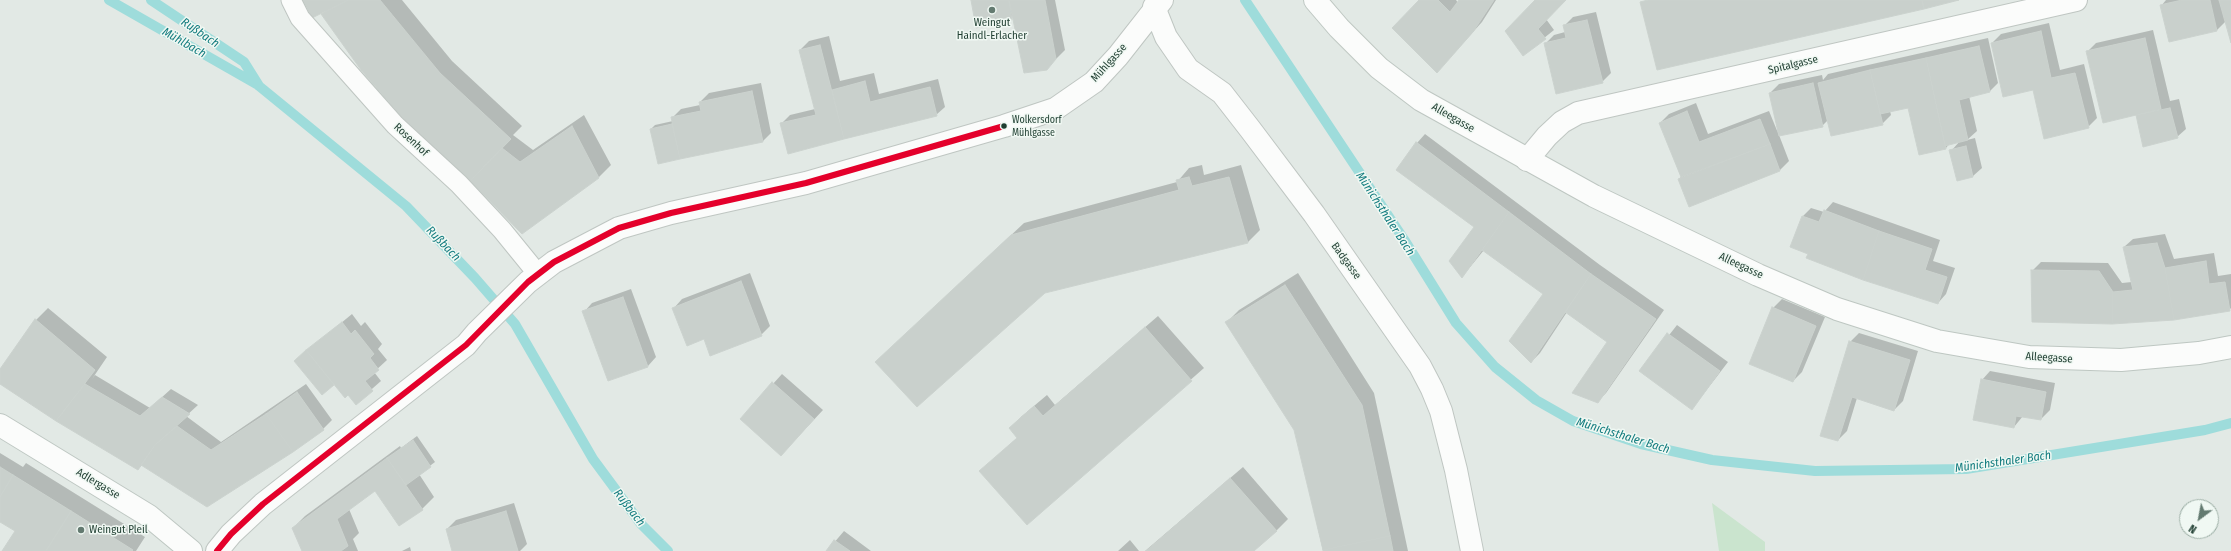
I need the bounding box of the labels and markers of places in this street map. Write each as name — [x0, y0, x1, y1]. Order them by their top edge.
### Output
marker: Weingut Haindl-Erlacher — [987, 5, 997, 15]
place label: Weingut Haindl-Erlacher — [957, 16, 1027, 42]
place label: Wolkersdorf Mühlgasse — [1012, 114, 1062, 138]
marker: Wolkersdorf Mühlgasse — [999, 121, 1009, 131]
place label: Weingut Pleil — [89, 523, 148, 537]
marker: Weingut Pleil — [76, 525, 86, 535]

